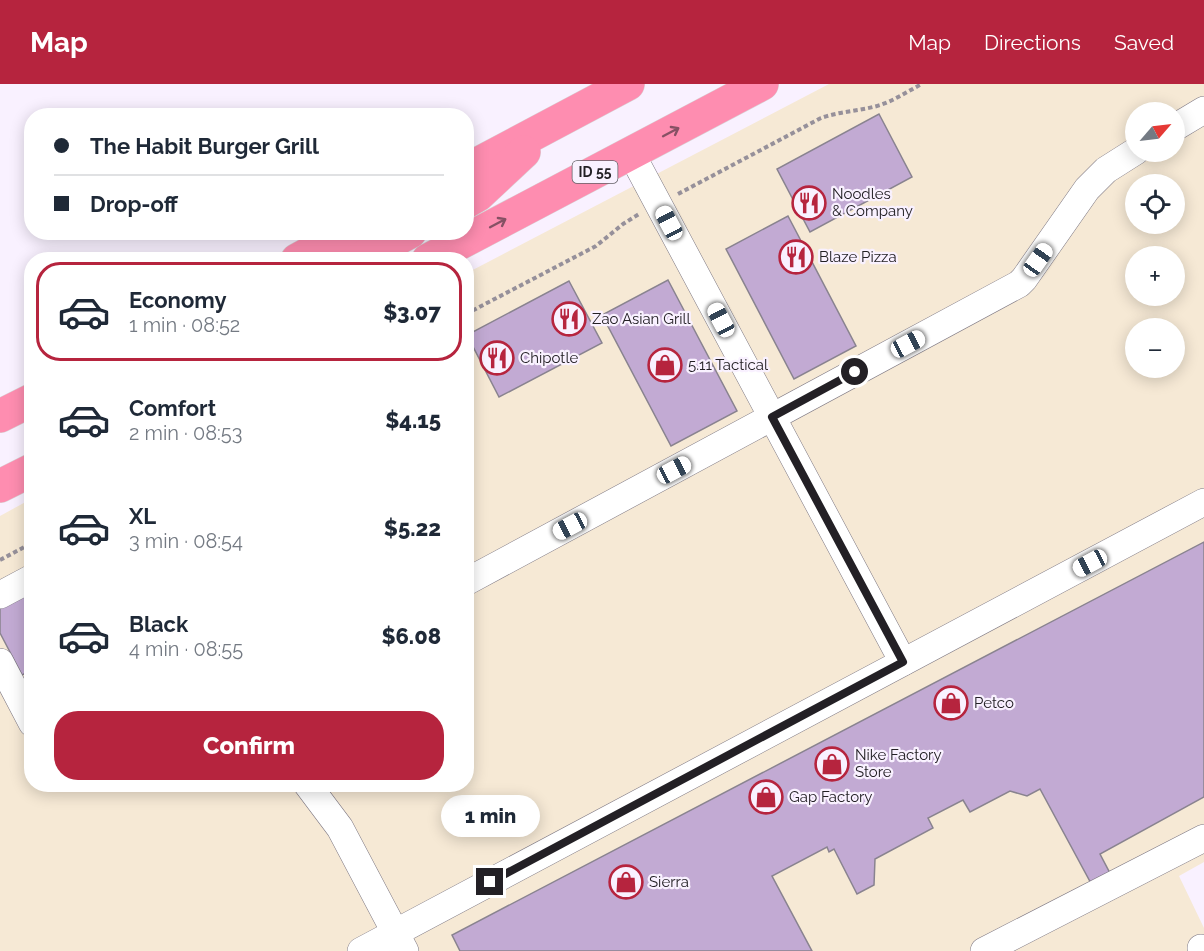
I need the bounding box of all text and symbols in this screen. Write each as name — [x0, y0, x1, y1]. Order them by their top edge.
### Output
text: Map — [30, 26, 88, 59]
text: Map — [908, 30, 951, 55]
text: Directions — [984, 30, 1081, 55]
text: Saved — [1114, 30, 1174, 55]
north arrow — [1125, 102, 1185, 162]
map controls — [1125, 102, 1185, 378]
one-way arrow — [662, 126, 679, 138]
text: The Habit Burger Grill — [90, 133, 319, 159]
road number: ID 55 — [572, 161, 618, 183]
button: locate — [1125, 174, 1185, 234]
restaurant icon: Noodles & Company — [791, 185, 827, 221]
place label: Noodles & Company — [832, 185, 913, 220]
text: Drop-off — [90, 191, 178, 217]
car — [653, 203, 685, 243]
one-way arrow — [489, 216, 507, 228]
restaurant icon: Blaze Pizza — [778, 239, 814, 275]
car — [1020, 240, 1056, 280]
button: + — [1125, 246, 1185, 306]
place label: Blaze Pizza — [819, 248, 897, 266]
icon: car — [57, 285, 111, 339]
text: Economy — [129, 287, 227, 313]
text: $3.07 — [383, 299, 441, 325]
car — [705, 300, 737, 340]
restaurant icon: Zao Asian Grill — [551, 301, 587, 337]
place label: Zao Asian Grill — [592, 310, 692, 328]
text: 1 min · 08:52 — [129, 313, 240, 337]
button: − — [1125, 318, 1185, 378]
car — [888, 328, 928, 360]
restaurant icon: Chipotle — [479, 340, 515, 376]
shop icon: 5.11 Tactical — [647, 347, 683, 383]
place label: Chipotle — [520, 349, 578, 367]
place label: 5.11 Tactical — [688, 356, 769, 374]
route start — [841, 358, 868, 385]
icon: car — [57, 393, 111, 447]
text: Comfort — [129, 395, 216, 421]
text: $4.15 — [385, 407, 441, 433]
text: 2 min · 08:53 — [129, 421, 242, 445]
car — [654, 454, 694, 486]
icon: car — [57, 501, 111, 555]
text: XL — [129, 503, 156, 529]
car — [550, 510, 590, 542]
text: $5.22 — [384, 515, 441, 541]
text: 3 min · 08:54 — [129, 529, 243, 553]
car — [1070, 547, 1110, 579]
icon: car — [57, 609, 111, 663]
text: Black — [129, 611, 188, 637]
text: $6.08 — [381, 623, 441, 649]
text: 4 min · 08:55 — [129, 637, 243, 661]
shop icon: Petco — [933, 685, 969, 721]
place label: Petco — [974, 694, 1014, 712]
button: Confirm — [54, 711, 444, 780]
shop icon: Nike Factory Store — [814, 746, 850, 782]
place label: Nike Factory Store — [855, 746, 942, 781]
shop icon: Gap Factory — [748, 779, 784, 815]
place label: Gap Factory — [789, 788, 872, 806]
callout: 1 min — [440, 795, 540, 837]
text: 1 min — [465, 804, 516, 828]
shop icon: Sierra — [608, 864, 644, 900]
route end — [476, 868, 503, 895]
place label: Sierra — [649, 873, 689, 891]

